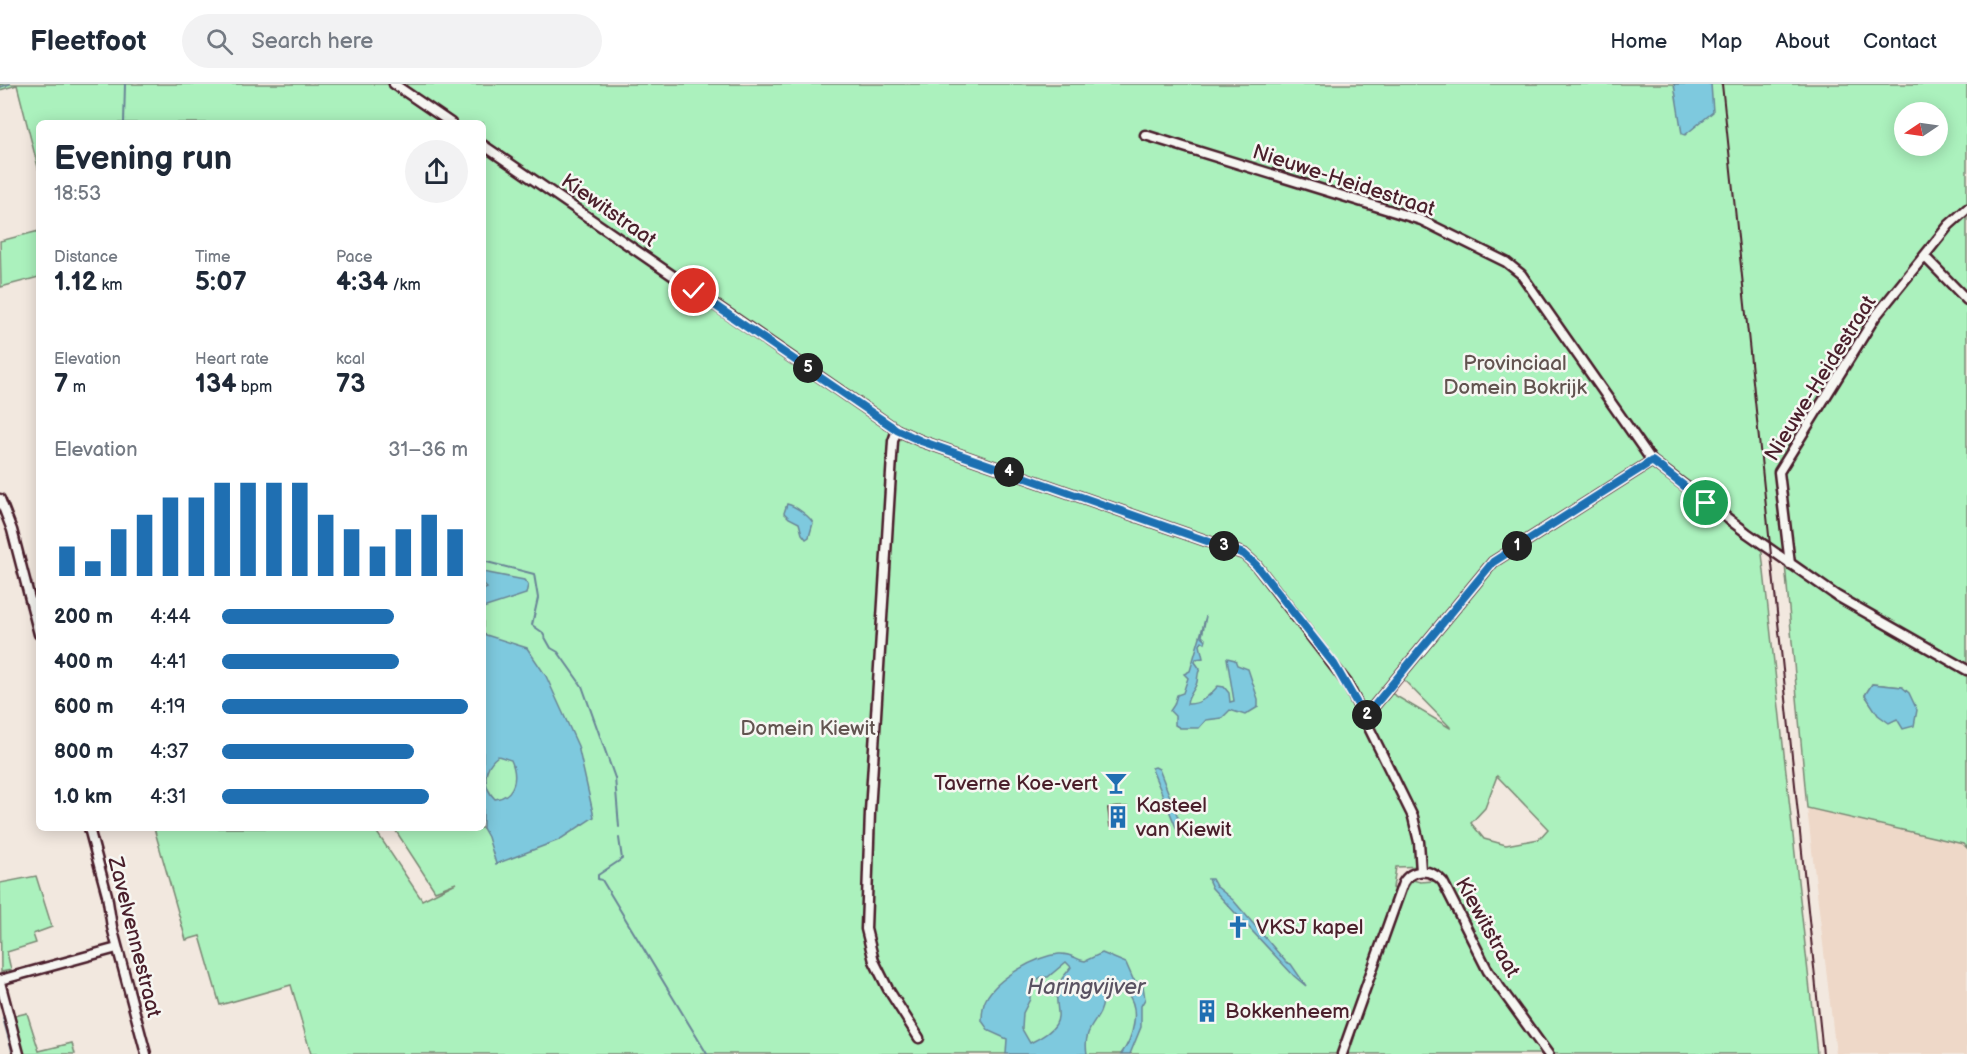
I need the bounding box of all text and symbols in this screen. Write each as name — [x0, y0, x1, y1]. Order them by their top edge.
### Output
search box — [182, 14, 602, 68]
text: Fleetfoot — [30, 25, 146, 58]
icon: search — [203, 25, 236, 58]
text: Search here — [251, 28, 373, 55]
text: Home — [1610, 29, 1667, 54]
text: Map — [1700, 29, 1742, 54]
text: About — [1775, 29, 1830, 54]
text: Contact — [1863, 29, 1937, 54]
north arrow — [1894, 102, 1948, 156]
map controls — [1894, 102, 1948, 156]
text: Evening run — [54, 139, 232, 179]
street label: Nieuwe-Heidestraat — [1249, 139, 1439, 222]
button: share — [405, 140, 468, 203]
street label: Kiewitstraat — [556, 169, 662, 253]
text: 18:53 — [54, 182, 101, 206]
text: Distance — [54, 248, 118, 267]
text: Time — [195, 248, 230, 267]
text: Pace — [336, 248, 372, 267]
pin — [668, 265, 719, 316]
text: 1.12 — [54, 267, 97, 298]
text: 5:07 — [195, 267, 247, 298]
text: 4:34 — [336, 267, 388, 298]
icon: check — [677, 274, 710, 307]
text: km — [97, 276, 123, 295]
text: /km — [388, 276, 421, 295]
street label: Nieuwe-Heidestraat — [1759, 290, 1882, 466]
text: Elevation — [54, 350, 121, 369]
text: Heart rate — [195, 350, 269, 369]
text: kcal — [336, 350, 365, 369]
park label: Provinciaal Domein Bokrijk — [1443, 351, 1587, 400]
pin: 5 — [793, 353, 823, 383]
text: 5 — [803, 358, 813, 377]
text: 7 — [54, 369, 68, 400]
text: 134 — [195, 369, 236, 400]
text: 73 — [336, 369, 366, 400]
text: m — [68, 378, 86, 397]
text: bpm — [236, 378, 272, 397]
text: Elevation — [54, 438, 137, 462]
text: 31–36 m — [388, 438, 468, 462]
pin: 4 — [994, 457, 1024, 487]
text: 4 — [1004, 462, 1014, 481]
pin — [1680, 477, 1731, 528]
icon: arrive — [1689, 486, 1722, 519]
pin: 3 — [1209, 531, 1239, 561]
pin: 1 — [1502, 531, 1532, 561]
text: 3 — [1219, 536, 1229, 555]
text: 1 — [1514, 536, 1520, 555]
text: 200 m — [54, 605, 113, 629]
text: 4:44 — [150, 605, 191, 629]
text: 400 m — [54, 650, 113, 674]
text: 4:41 — [150, 650, 186, 674]
text: 600 m — [54, 695, 114, 719]
text: 4:19 — [150, 695, 186, 719]
pin: 2 — [1352, 700, 1382, 730]
text: 2 — [1362, 705, 1372, 724]
park label: Domein Kiewit — [740, 716, 876, 741]
text: 800 m — [54, 740, 113, 764]
text: 4:37 — [150, 740, 188, 764]
bar icon: Taverne Koe-vert — [1103, 770, 1129, 796]
place label: Taverne Koe-vert — [934, 771, 1099, 796]
text: 1.0 km — [54, 785, 112, 809]
text: 4:31 — [150, 785, 186, 809]
place label: Kasteel van Kiewit — [1135, 793, 1232, 842]
building icon: Kasteel van Kiewit — [1105, 804, 1131, 830]
street label: Zavelvennestraat — [102, 853, 167, 1020]
street label: Kiewitstraat — [1450, 873, 1526, 982]
church icon: VKSJ kapel — [1225, 914, 1251, 940]
place label: VKSJ kapel — [1256, 915, 1363, 940]
water label: Haringvijver — [1027, 974, 1147, 1001]
building icon: Bokkenheem — [1194, 998, 1220, 1024]
place label: Bokkenheem — [1225, 999, 1350, 1024]

